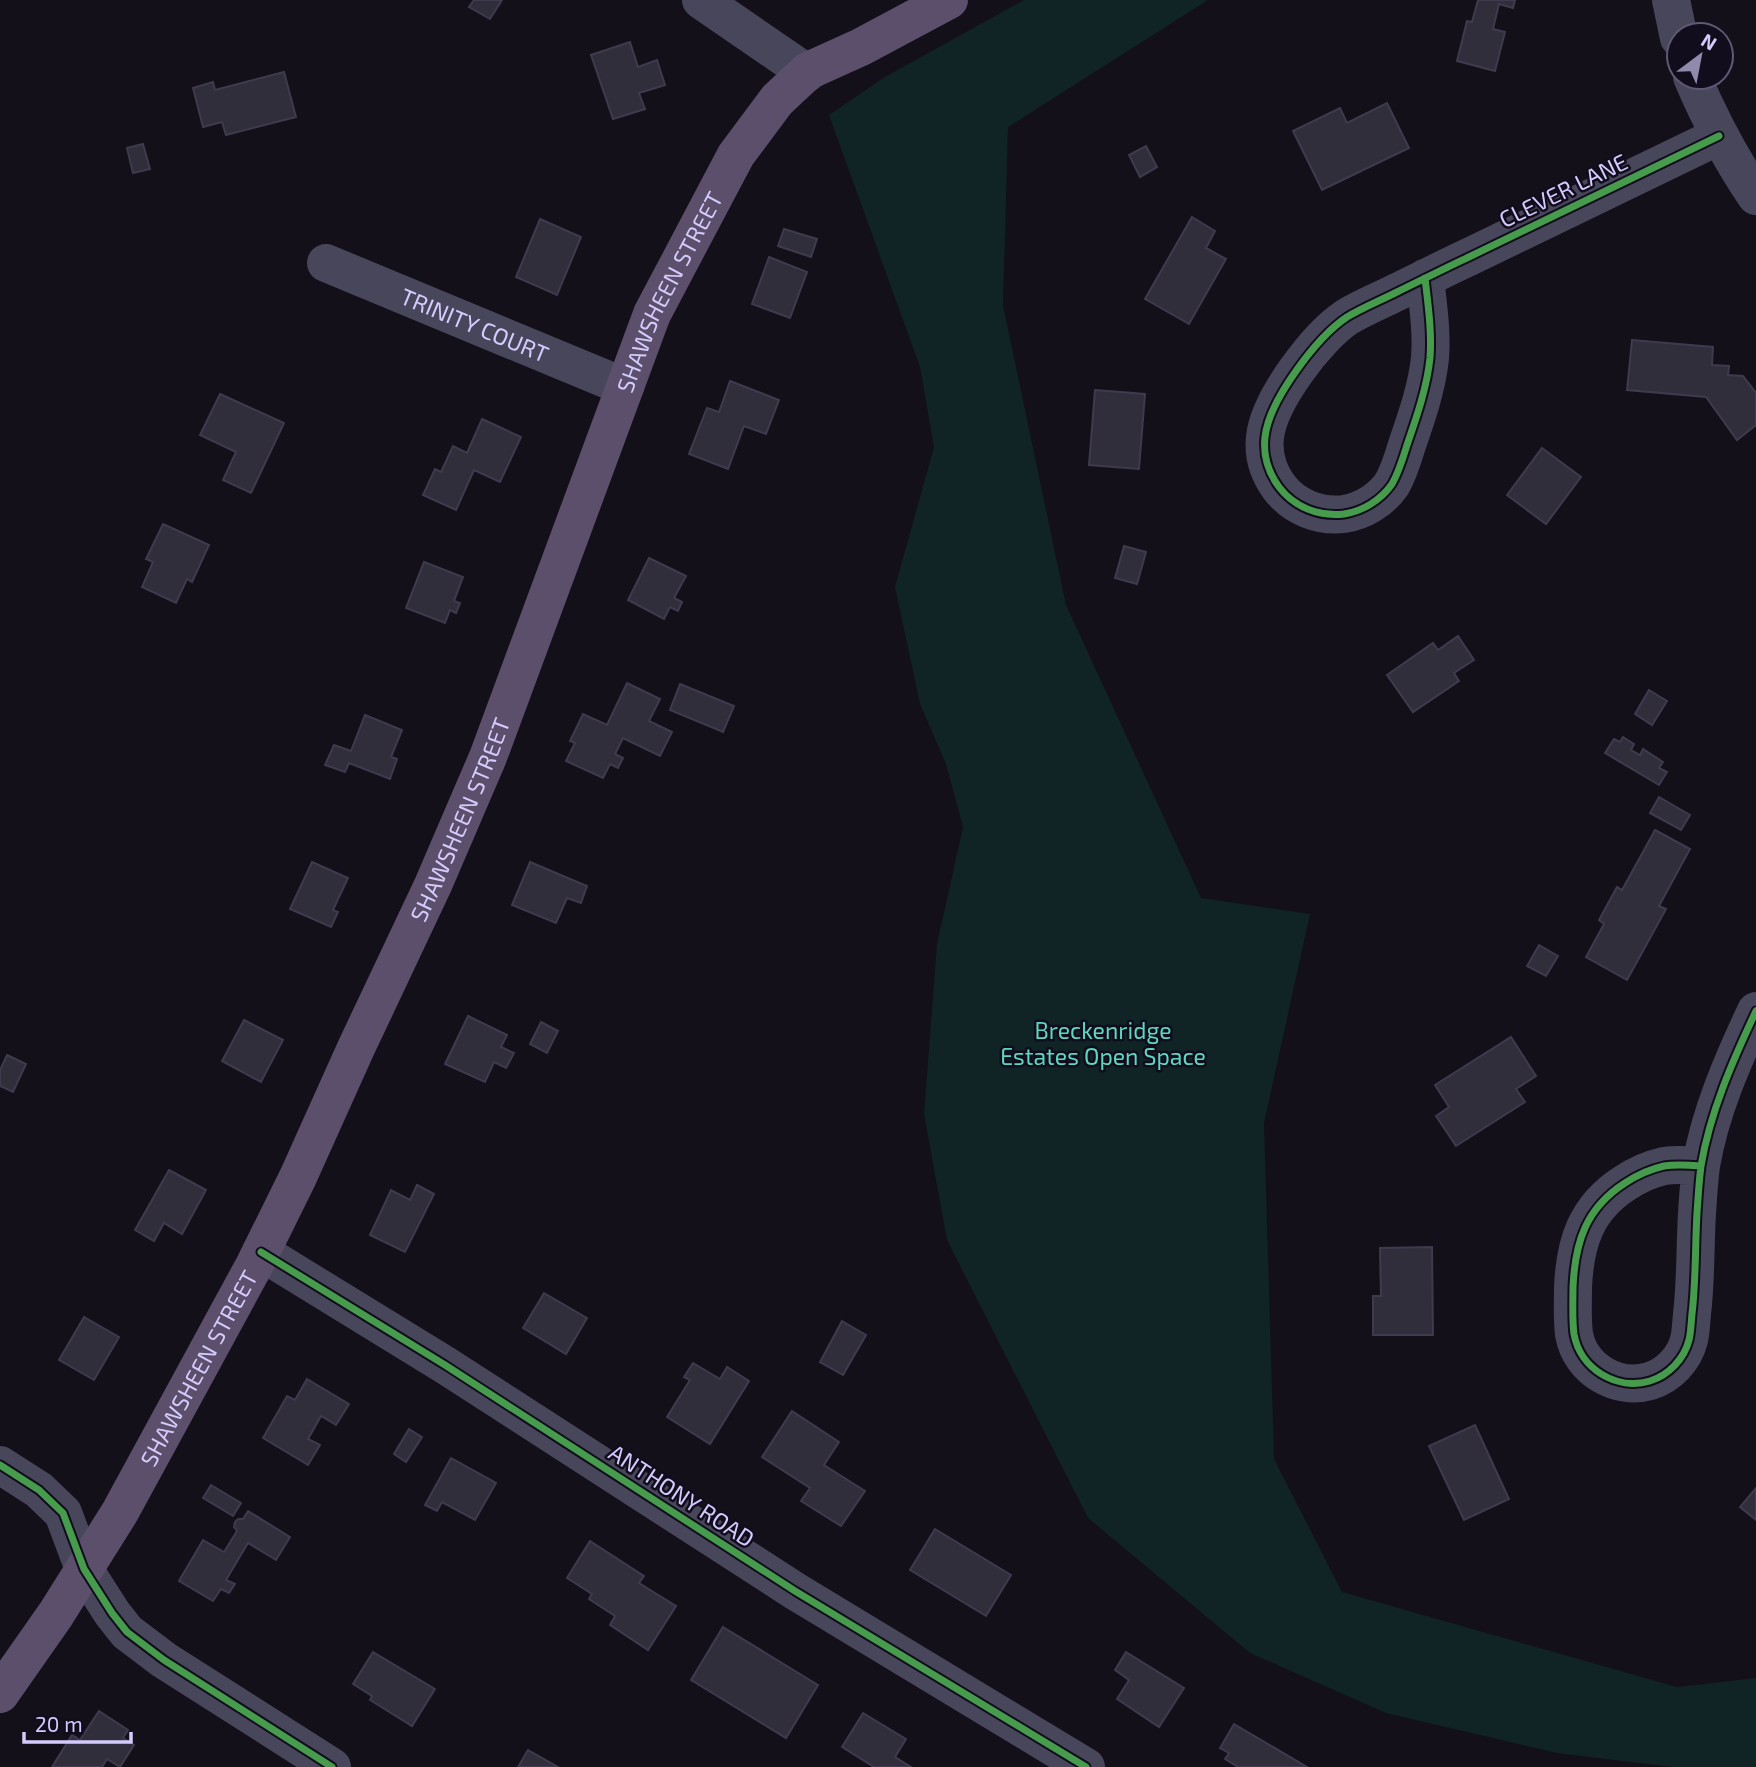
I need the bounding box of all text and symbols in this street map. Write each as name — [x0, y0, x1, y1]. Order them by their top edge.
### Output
north arrow — [1665, 21, 1735, 91]
text: N — [1697, 28, 1721, 55]
street label: CLEVER LANE — [1494, 147, 1632, 233]
street label: SHAWSHEEN STREET — [610, 187, 728, 396]
street label: TRINITY COURT — [396, 282, 553, 368]
street label: SHAWSHEEN STREET — [404, 714, 515, 926]
park label: Breckenridge Estates Open Space — [1000, 1016, 1206, 1070]
street label: SHAWSHEEN STREET — [134, 1265, 263, 1471]
street label: ANTHONY ROAD — [604, 1438, 760, 1552]
scale bar — [24, 1700, 131, 1744]
text: 20 m — [35, 1711, 83, 1736]

